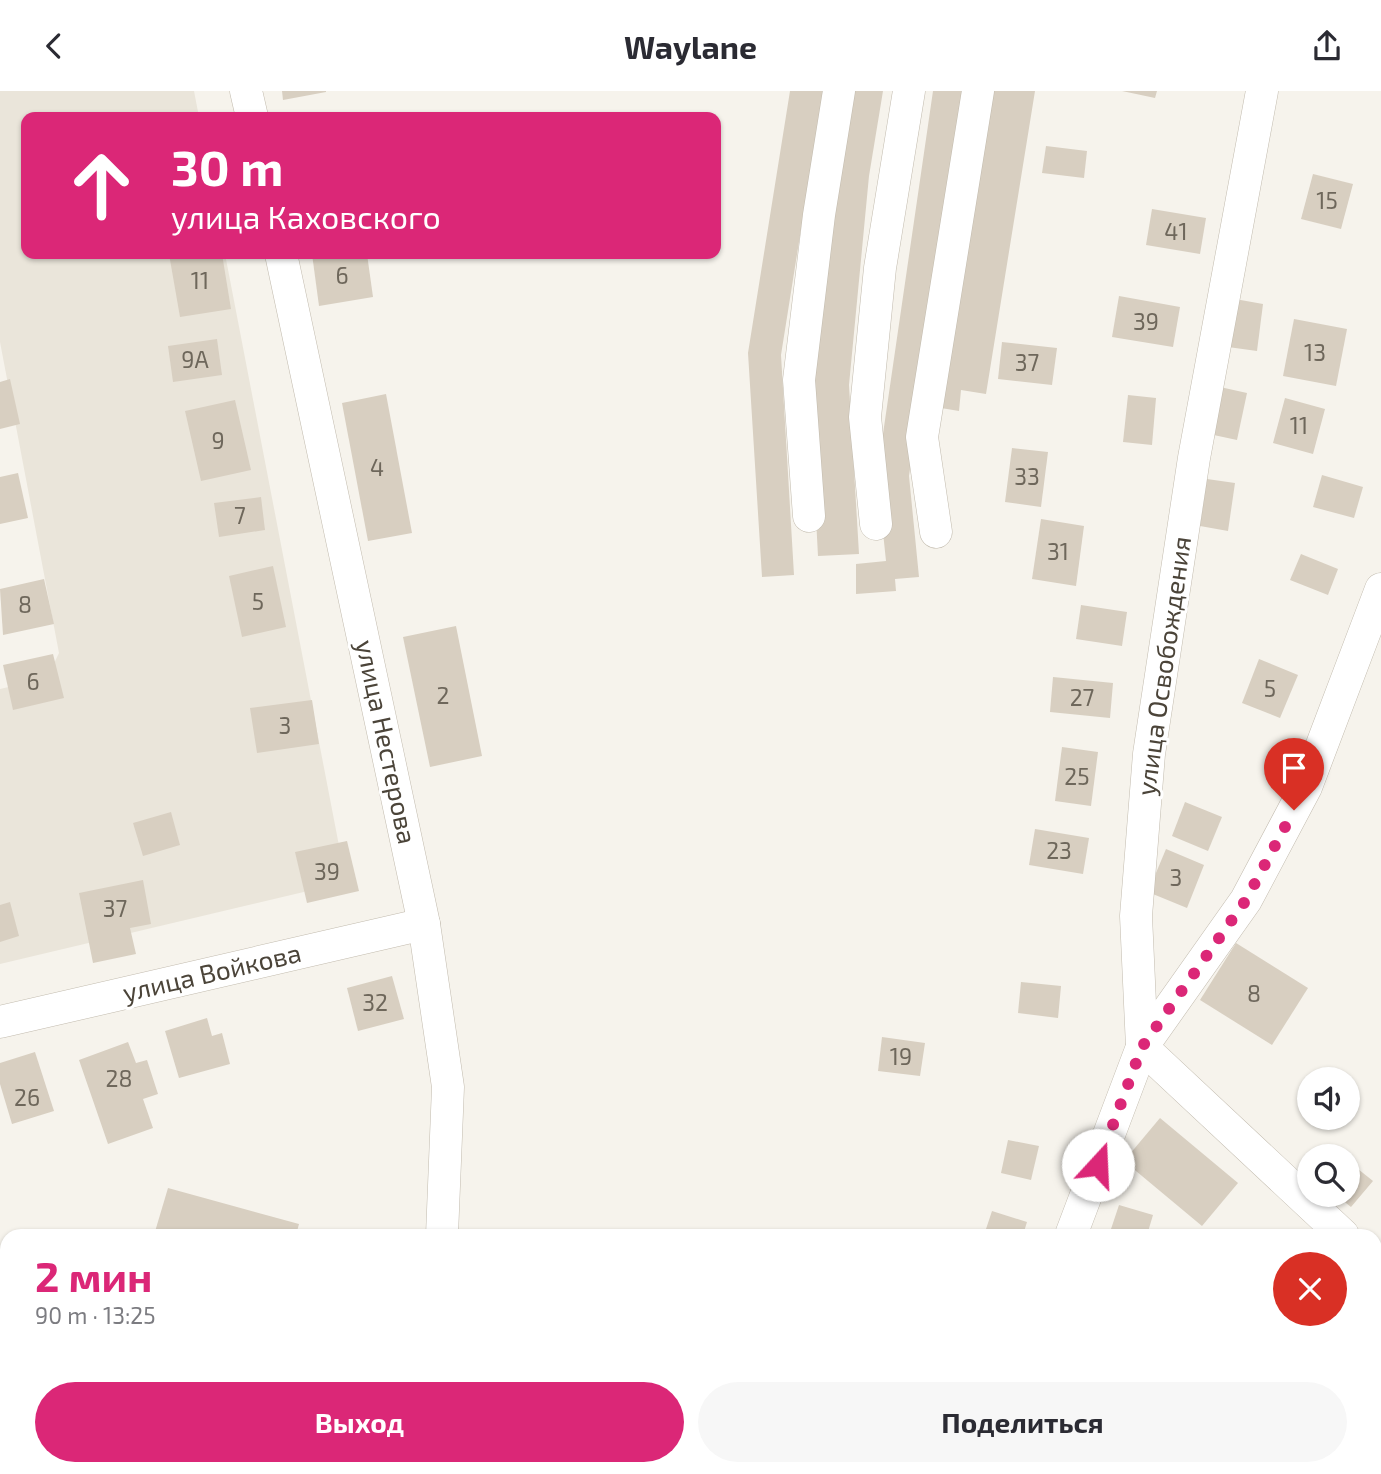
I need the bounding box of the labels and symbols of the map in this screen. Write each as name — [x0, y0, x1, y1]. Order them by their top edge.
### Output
house number: 15 — [1316, 186, 1338, 214]
house number: 41 — [1164, 217, 1188, 245]
house number: 6 — [335, 261, 349, 289]
house number: 11 — [191, 266, 209, 294]
house number: 39 — [1133, 307, 1159, 335]
house number: 13 — [1304, 338, 1326, 366]
house number: 9А — [181, 345, 209, 373]
house number: 37 — [1015, 348, 1039, 376]
house number: 11 — [1290, 411, 1308, 439]
house number: 9 — [211, 426, 225, 454]
house number: 4 — [370, 453, 384, 481]
house number: 33 — [1014, 462, 1040, 490]
house number: 7 — [234, 501, 246, 529]
street label: улица Освобождения — [1129, 534, 1197, 798]
house number: 31 — [1047, 537, 1069, 565]
house number: 5 — [252, 587, 264, 615]
house number: 8 — [18, 590, 32, 618]
street label: улица Нестерова — [350, 637, 424, 847]
house number: 6 — [26, 667, 40, 695]
house number: 5 — [1264, 674, 1276, 702]
house number: 2 — [437, 681, 449, 709]
house number: 27 — [1070, 683, 1095, 711]
house number: 3 — [279, 711, 291, 739]
pin — [1264, 738, 1324, 810]
house number: 25 — [1064, 762, 1090, 790]
house number: 23 — [1046, 836, 1072, 864]
house number: 39 — [314, 857, 340, 885]
house number: 3 — [1170, 863, 1182, 891]
house number: 37 — [103, 894, 127, 922]
street label: улица Войкова — [119, 936, 304, 1008]
house number: 8 — [1247, 979, 1261, 1007]
house number: 32 — [362, 988, 388, 1016]
house number: 19 — [890, 1042, 912, 1070]
house number: 28 — [106, 1064, 132, 1092]
house number: 26 — [14, 1083, 40, 1111]
position arrow — [1061, 1128, 1135, 1202]

